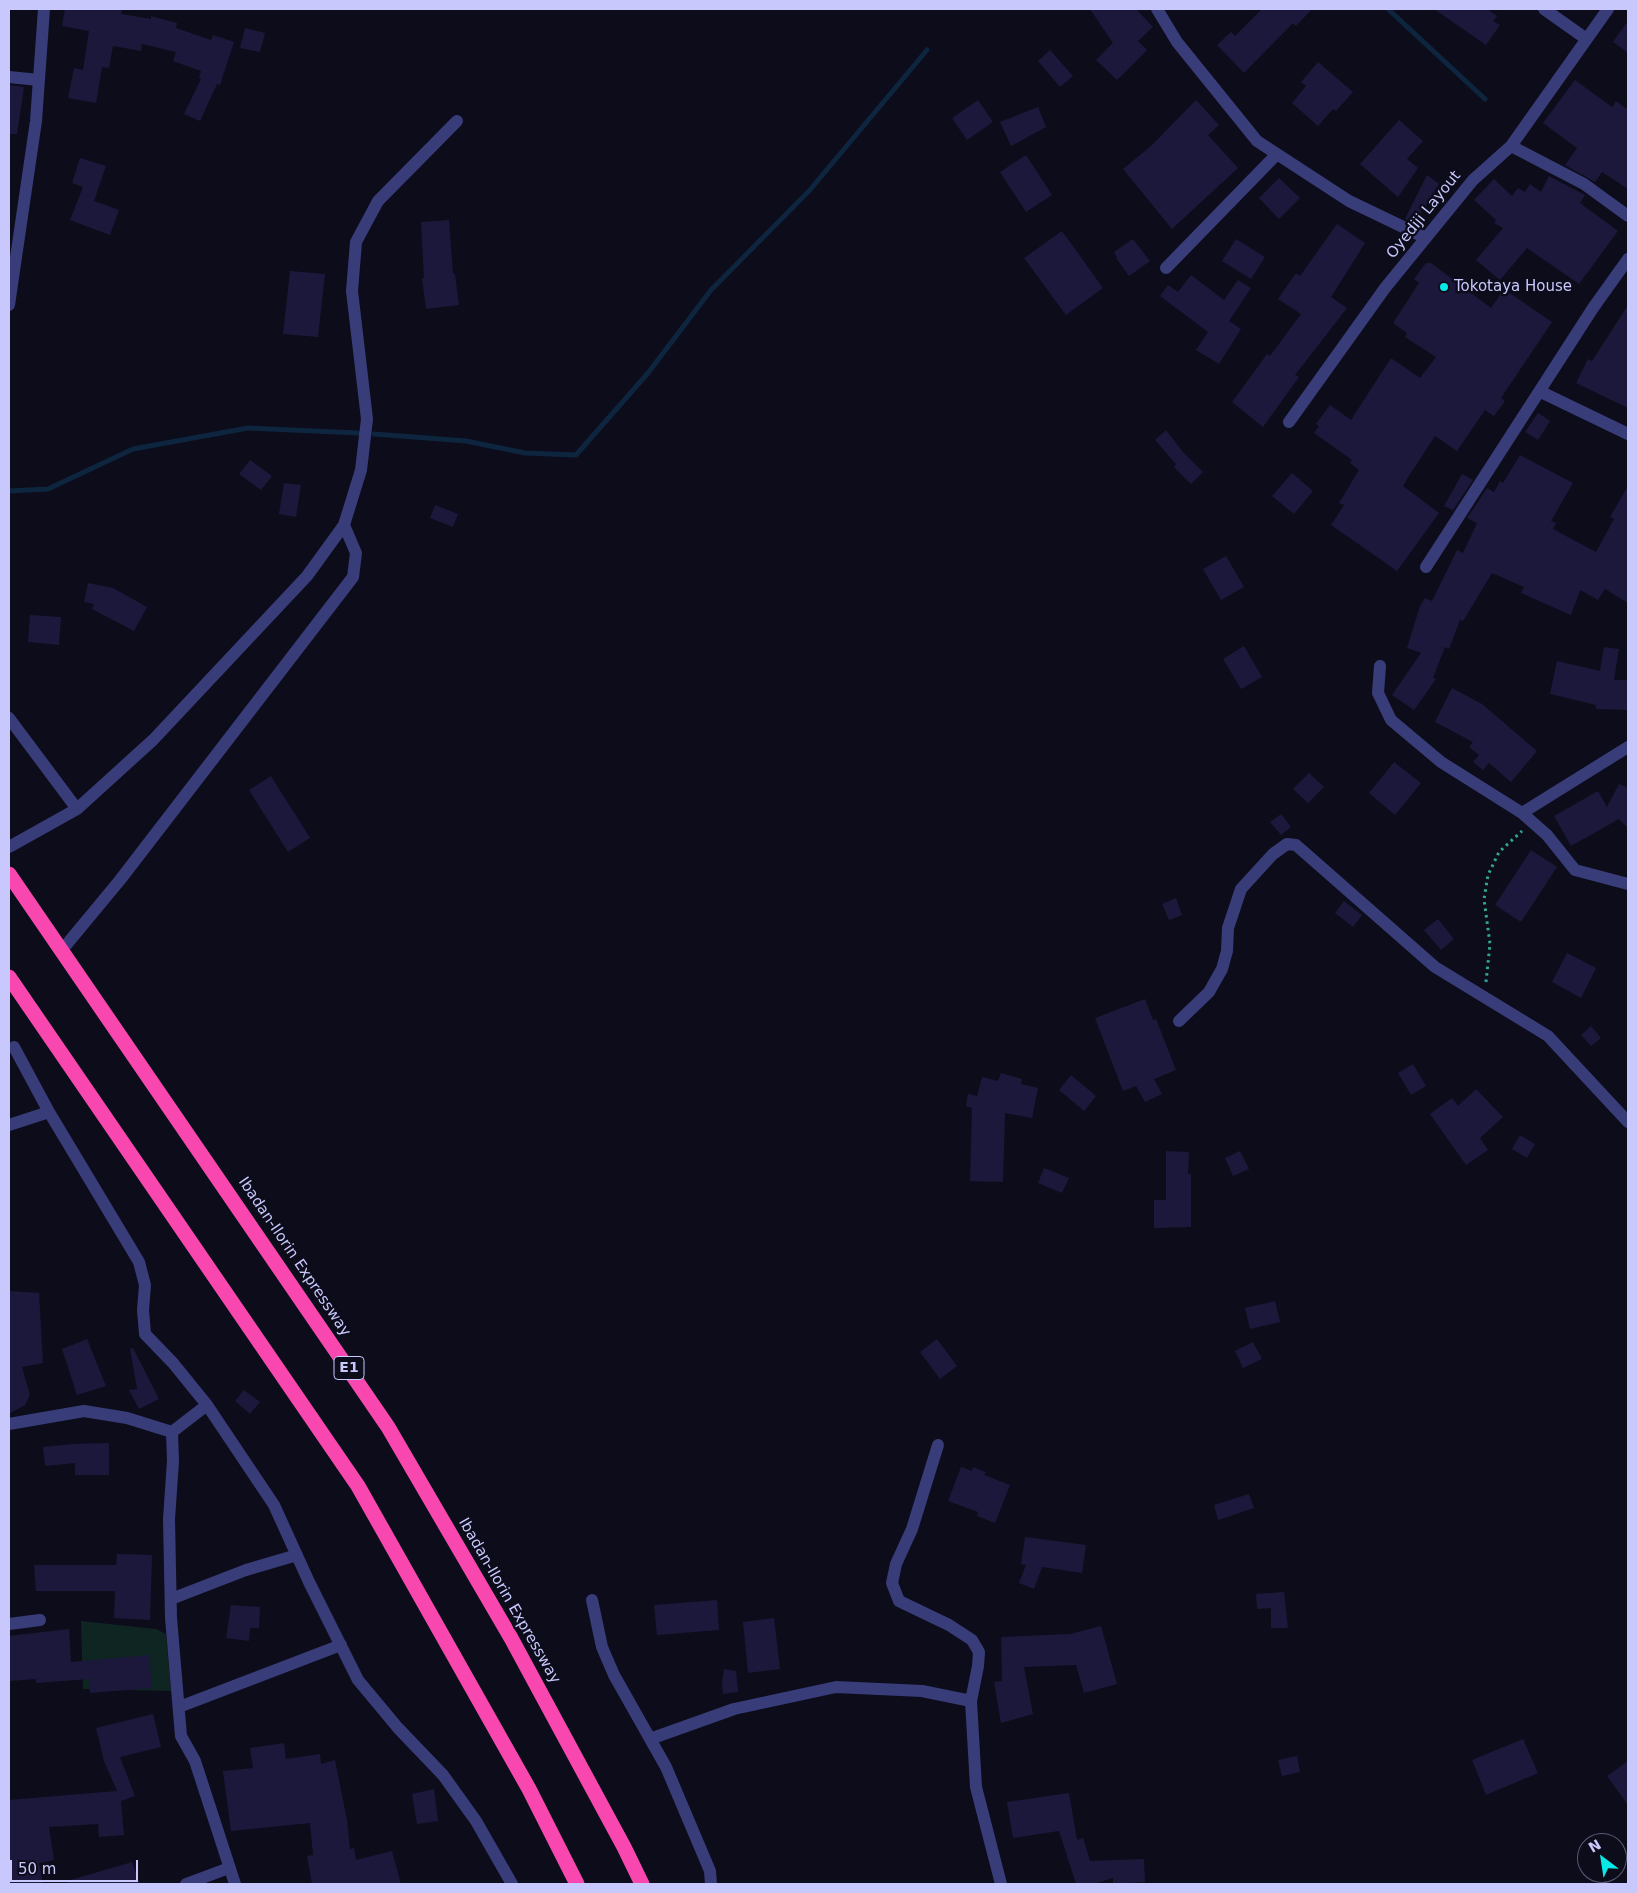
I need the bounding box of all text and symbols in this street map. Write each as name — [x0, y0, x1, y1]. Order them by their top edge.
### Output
street label: Oyediji Layout — [1383, 167, 1465, 263]
place label: Tokotaya House — [1454, 278, 1572, 296]
marker: Tokotaya House — [1438, 281, 1450, 293]
street label: Ibadan-Ilorin Expressway — [234, 1174, 354, 1340]
road number: E1 — [334, 1356, 364, 1380]
street label: Ibadan-Ilorin Expressway — [454, 1515, 564, 1687]
north arrow — [1577, 1833, 1627, 1883]
text: N — [1586, 1836, 1604, 1856]
scale bar — [12, 1850, 140, 1882]
text: 50 m — [18, 1860, 56, 1878]

